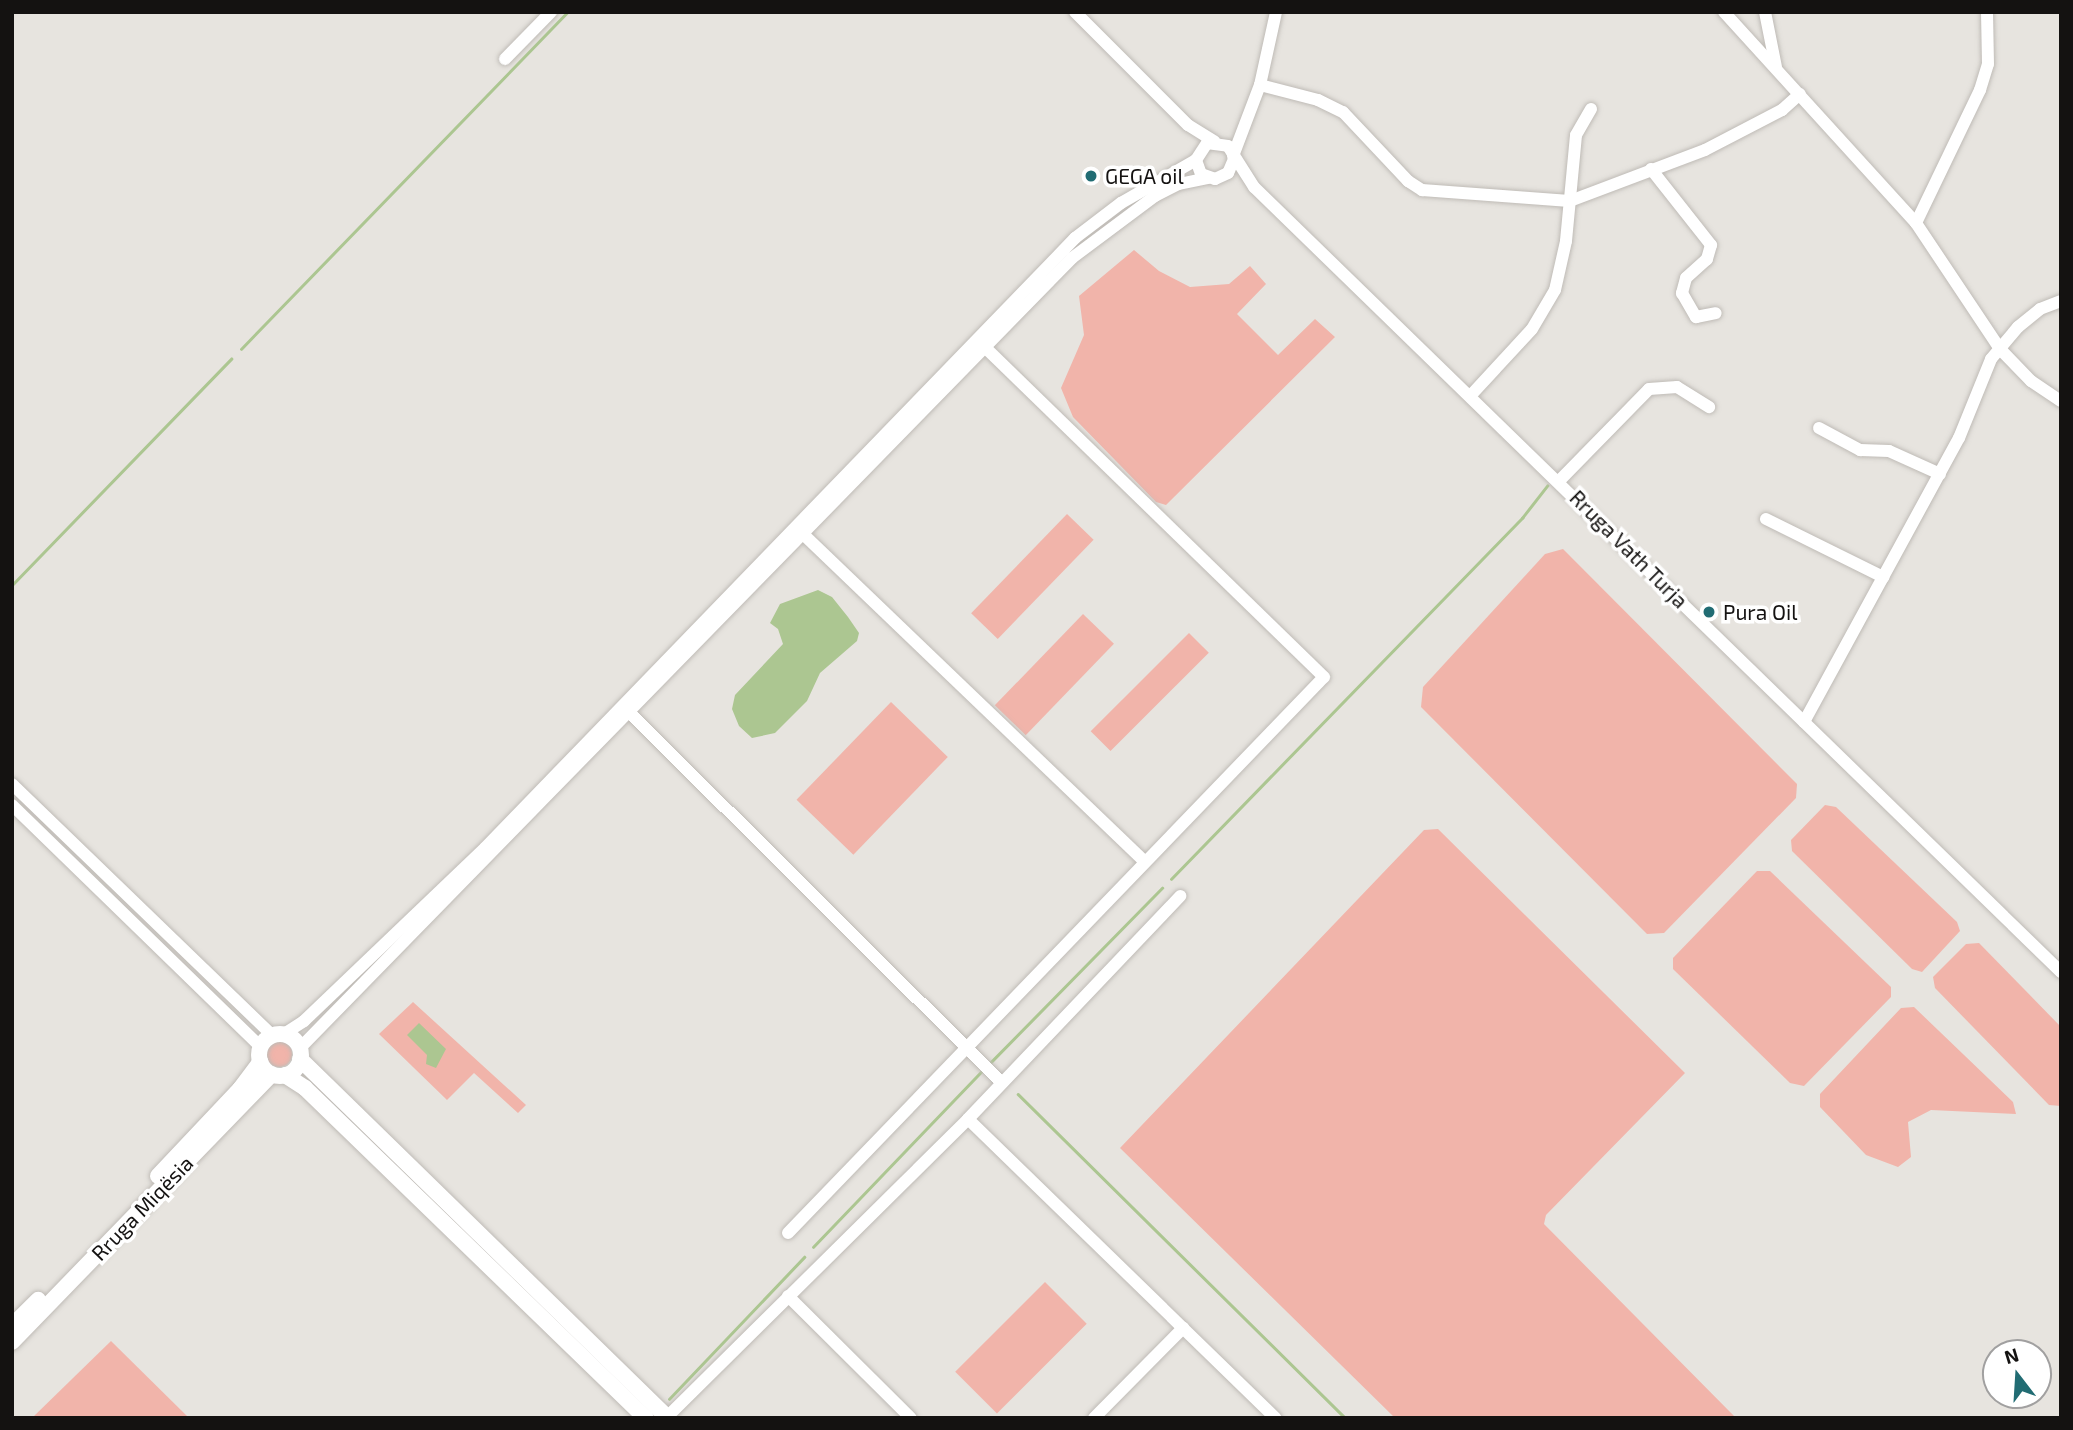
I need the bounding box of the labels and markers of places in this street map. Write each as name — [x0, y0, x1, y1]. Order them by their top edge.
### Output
place label: GEGA oil — [1105, 163, 1184, 189]
marker: GEGA oil — [1083, 168, 1099, 184]
place label: Pura Oil — [1723, 599, 1797, 625]
marker: Pura Oil — [1701, 604, 1717, 620]

